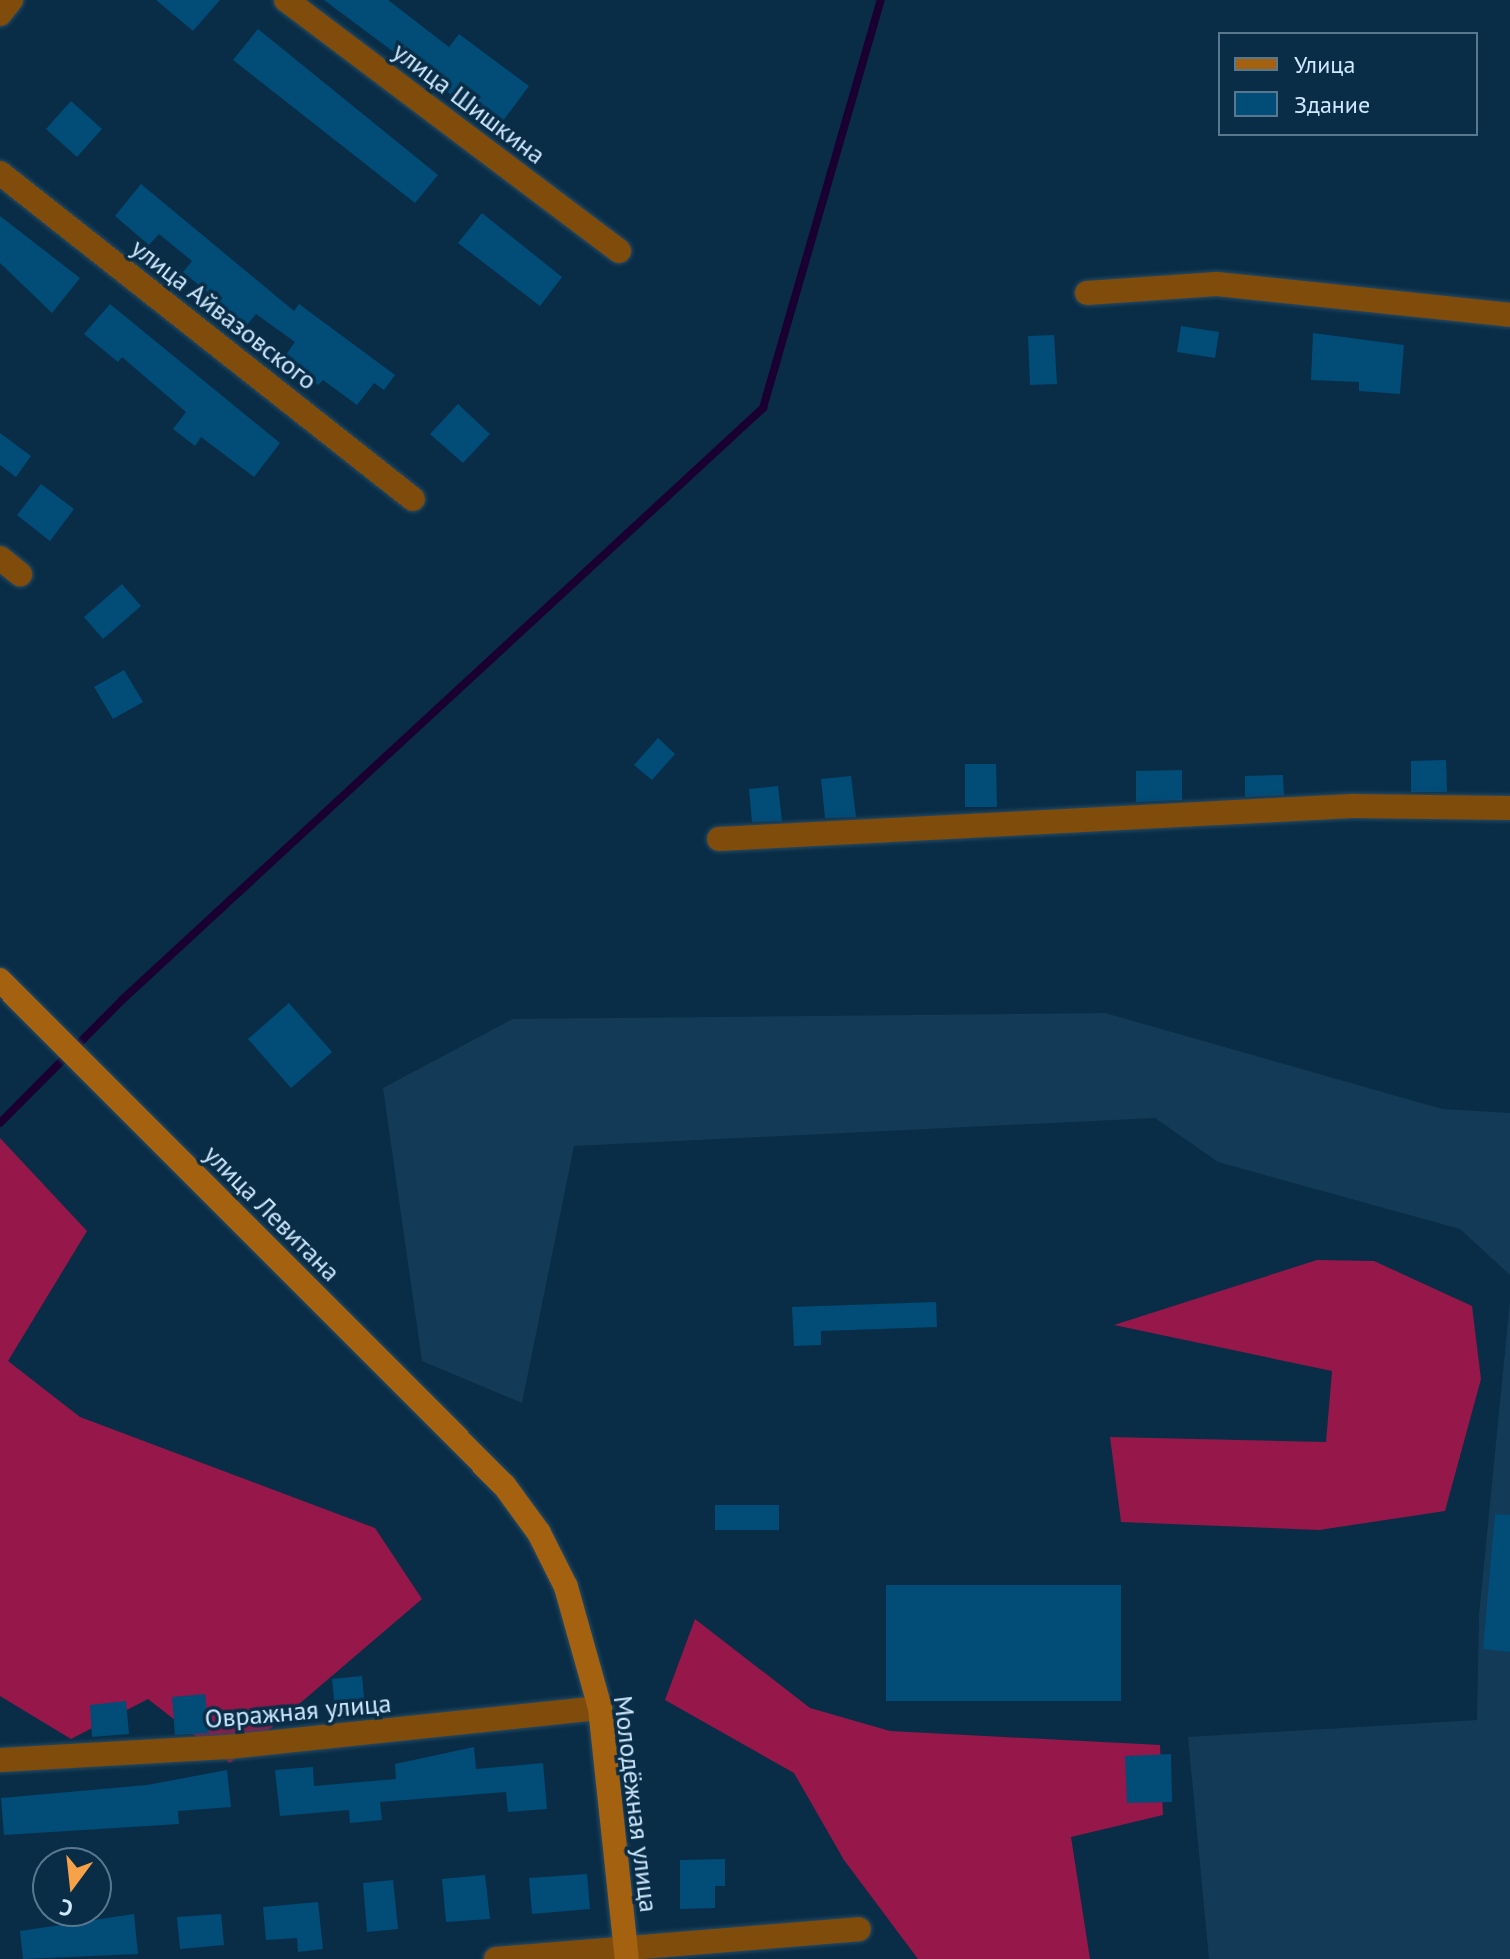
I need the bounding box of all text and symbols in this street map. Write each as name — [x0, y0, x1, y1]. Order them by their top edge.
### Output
legend — [1218, 32, 1478, 136]
street label: улица Шишкина — [387, 36, 551, 170]
text: Улица — [1294, 49, 1355, 80]
text: Здание — [1294, 89, 1370, 120]
street label: улица Айвазовского — [125, 232, 323, 396]
street label: улица Левитана — [197, 1138, 347, 1288]
street label: Овражная улица — [203, 1687, 393, 1735]
street label: Молодёжная улица — [607, 1694, 665, 1914]
north arrow — [32, 1847, 112, 1927]
text: С — [57, 1893, 76, 1923]

